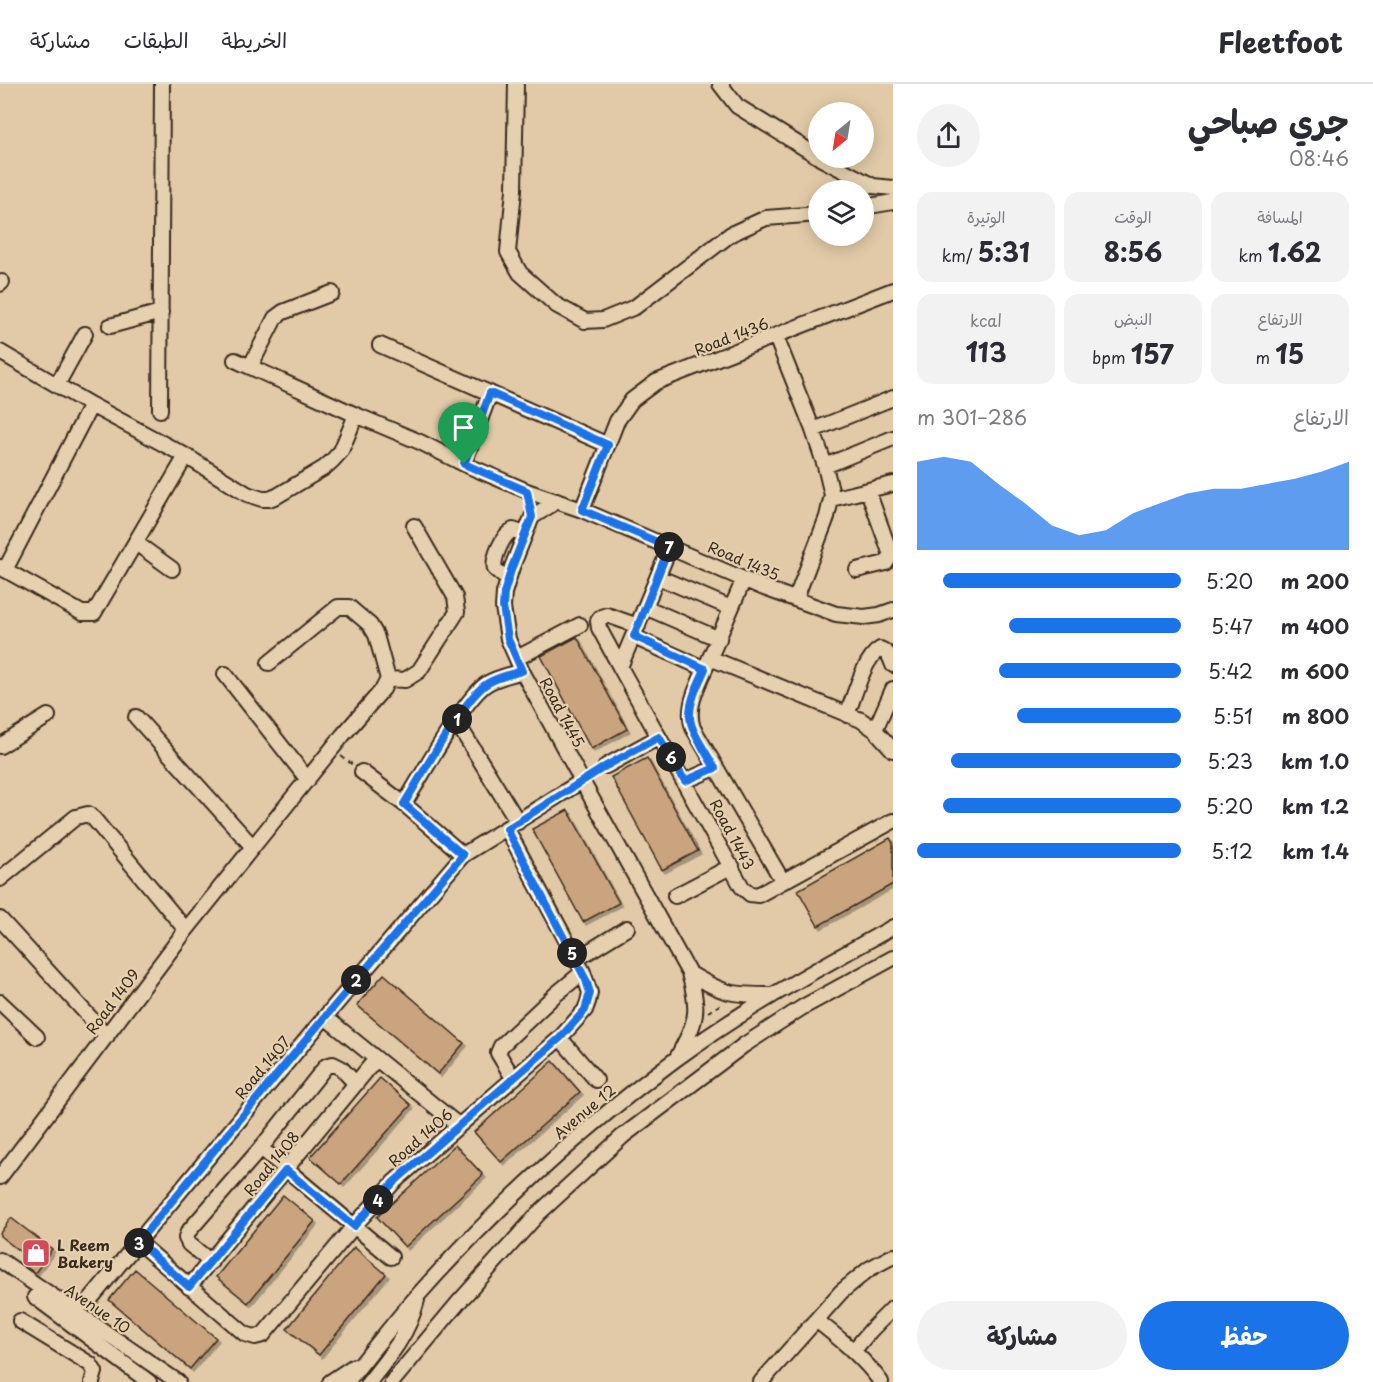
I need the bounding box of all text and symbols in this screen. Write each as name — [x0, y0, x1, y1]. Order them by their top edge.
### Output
text: Fleetfoot — [1218, 20, 1343, 63]
text: مشاركة — [30, 23, 91, 55]
text: الطبقات — [124, 23, 189, 55]
text: الخريطة — [222, 23, 287, 55]
text: جري صباحي — [1188, 95, 1349, 145]
north arrow — [808, 102, 874, 168]
map controls — [808, 102, 874, 246]
button: share — [917, 104, 980, 167]
text: 08:46 — [1289, 143, 1349, 173]
button: layers — [808, 180, 874, 246]
text: الوتيرة — [967, 204, 1005, 228]
text: الوقت — [1114, 204, 1152, 228]
text: المسافة — [1257, 204, 1303, 228]
text: 5:31 — [978, 232, 1030, 271]
text: 8:56 — [1104, 232, 1162, 271]
text: 1.62 — [1268, 232, 1321, 271]
text: /km — [942, 243, 978, 267]
text: km — [1239, 243, 1268, 267]
text: النبض — [1114, 306, 1152, 330]
text: الارتفاع — [1258, 306, 1302, 330]
text: kcal — [970, 308, 1002, 332]
street label: Road 1436 — [690, 311, 772, 361]
text: 113 — [965, 332, 1007, 371]
text: 157 — [1131, 334, 1174, 373]
text: 15 — [1275, 334, 1304, 373]
text: bpm — [1092, 345, 1131, 369]
text: m — [1256, 345, 1275, 369]
pin — [438, 402, 489, 464]
text: 286–301 m — [917, 402, 1027, 432]
text: الارتفاع — [1293, 402, 1349, 432]
icon: arrive — [447, 411, 480, 444]
pin: 7 — [654, 532, 684, 562]
text: 7 — [664, 535, 674, 559]
street label: Road 1435 — [705, 535, 783, 585]
text: 5:20 — [1206, 566, 1253, 596]
text: 200 m — [1281, 566, 1349, 596]
text: 5:47 — [1211, 611, 1253, 641]
text: 400 m — [1281, 611, 1349, 641]
text: 5:42 — [1208, 656, 1253, 686]
text: 600 m — [1280, 656, 1349, 686]
street label: Road 1445 — [535, 673, 591, 751]
text: 5:51 — [1213, 701, 1253, 731]
text: 800 m — [1282, 701, 1349, 731]
pin: 1 — [442, 704, 472, 734]
text: 1 — [453, 707, 461, 731]
pin: 6 — [656, 742, 686, 772]
text: 6 — [665, 745, 677, 769]
text: 5:23 — [1207, 746, 1253, 776]
text: 1.0 km — [1281, 746, 1349, 776]
text: 5:20 — [1206, 791, 1253, 821]
text: 1.2 km — [1282, 791, 1349, 821]
street label: Road 1443 — [705, 795, 761, 873]
text: 5:12 — [1211, 836, 1253, 866]
text: 1.4 km — [1283, 836, 1349, 866]
pin: 5 — [557, 938, 587, 968]
text: 5 — [567, 941, 577, 965]
street label: Road 1409 — [80, 963, 144, 1039]
pin: 2 — [341, 965, 371, 995]
text: 2 — [350, 968, 362, 992]
street label: Road 1407 — [229, 1030, 296, 1104]
street label: Avenue 12 — [548, 1078, 620, 1144]
street label: Road 1406 — [383, 1102, 457, 1172]
street label: Road 1408 — [238, 1126, 304, 1200]
pin: 4 — [363, 1185, 393, 1215]
text: 4 — [373, 1188, 383, 1212]
pin: 3 — [124, 1228, 154, 1258]
text: 3 — [134, 1231, 144, 1255]
place label: L Reem Bakery — [57, 1233, 113, 1273]
shop icon: L Reem Bakery — [20, 1237, 52, 1269]
street label: Avenue 10 — [60, 1277, 136, 1339]
button: مشاركة — [917, 1301, 1127, 1370]
button: حفظ — [1139, 1301, 1349, 1370]

